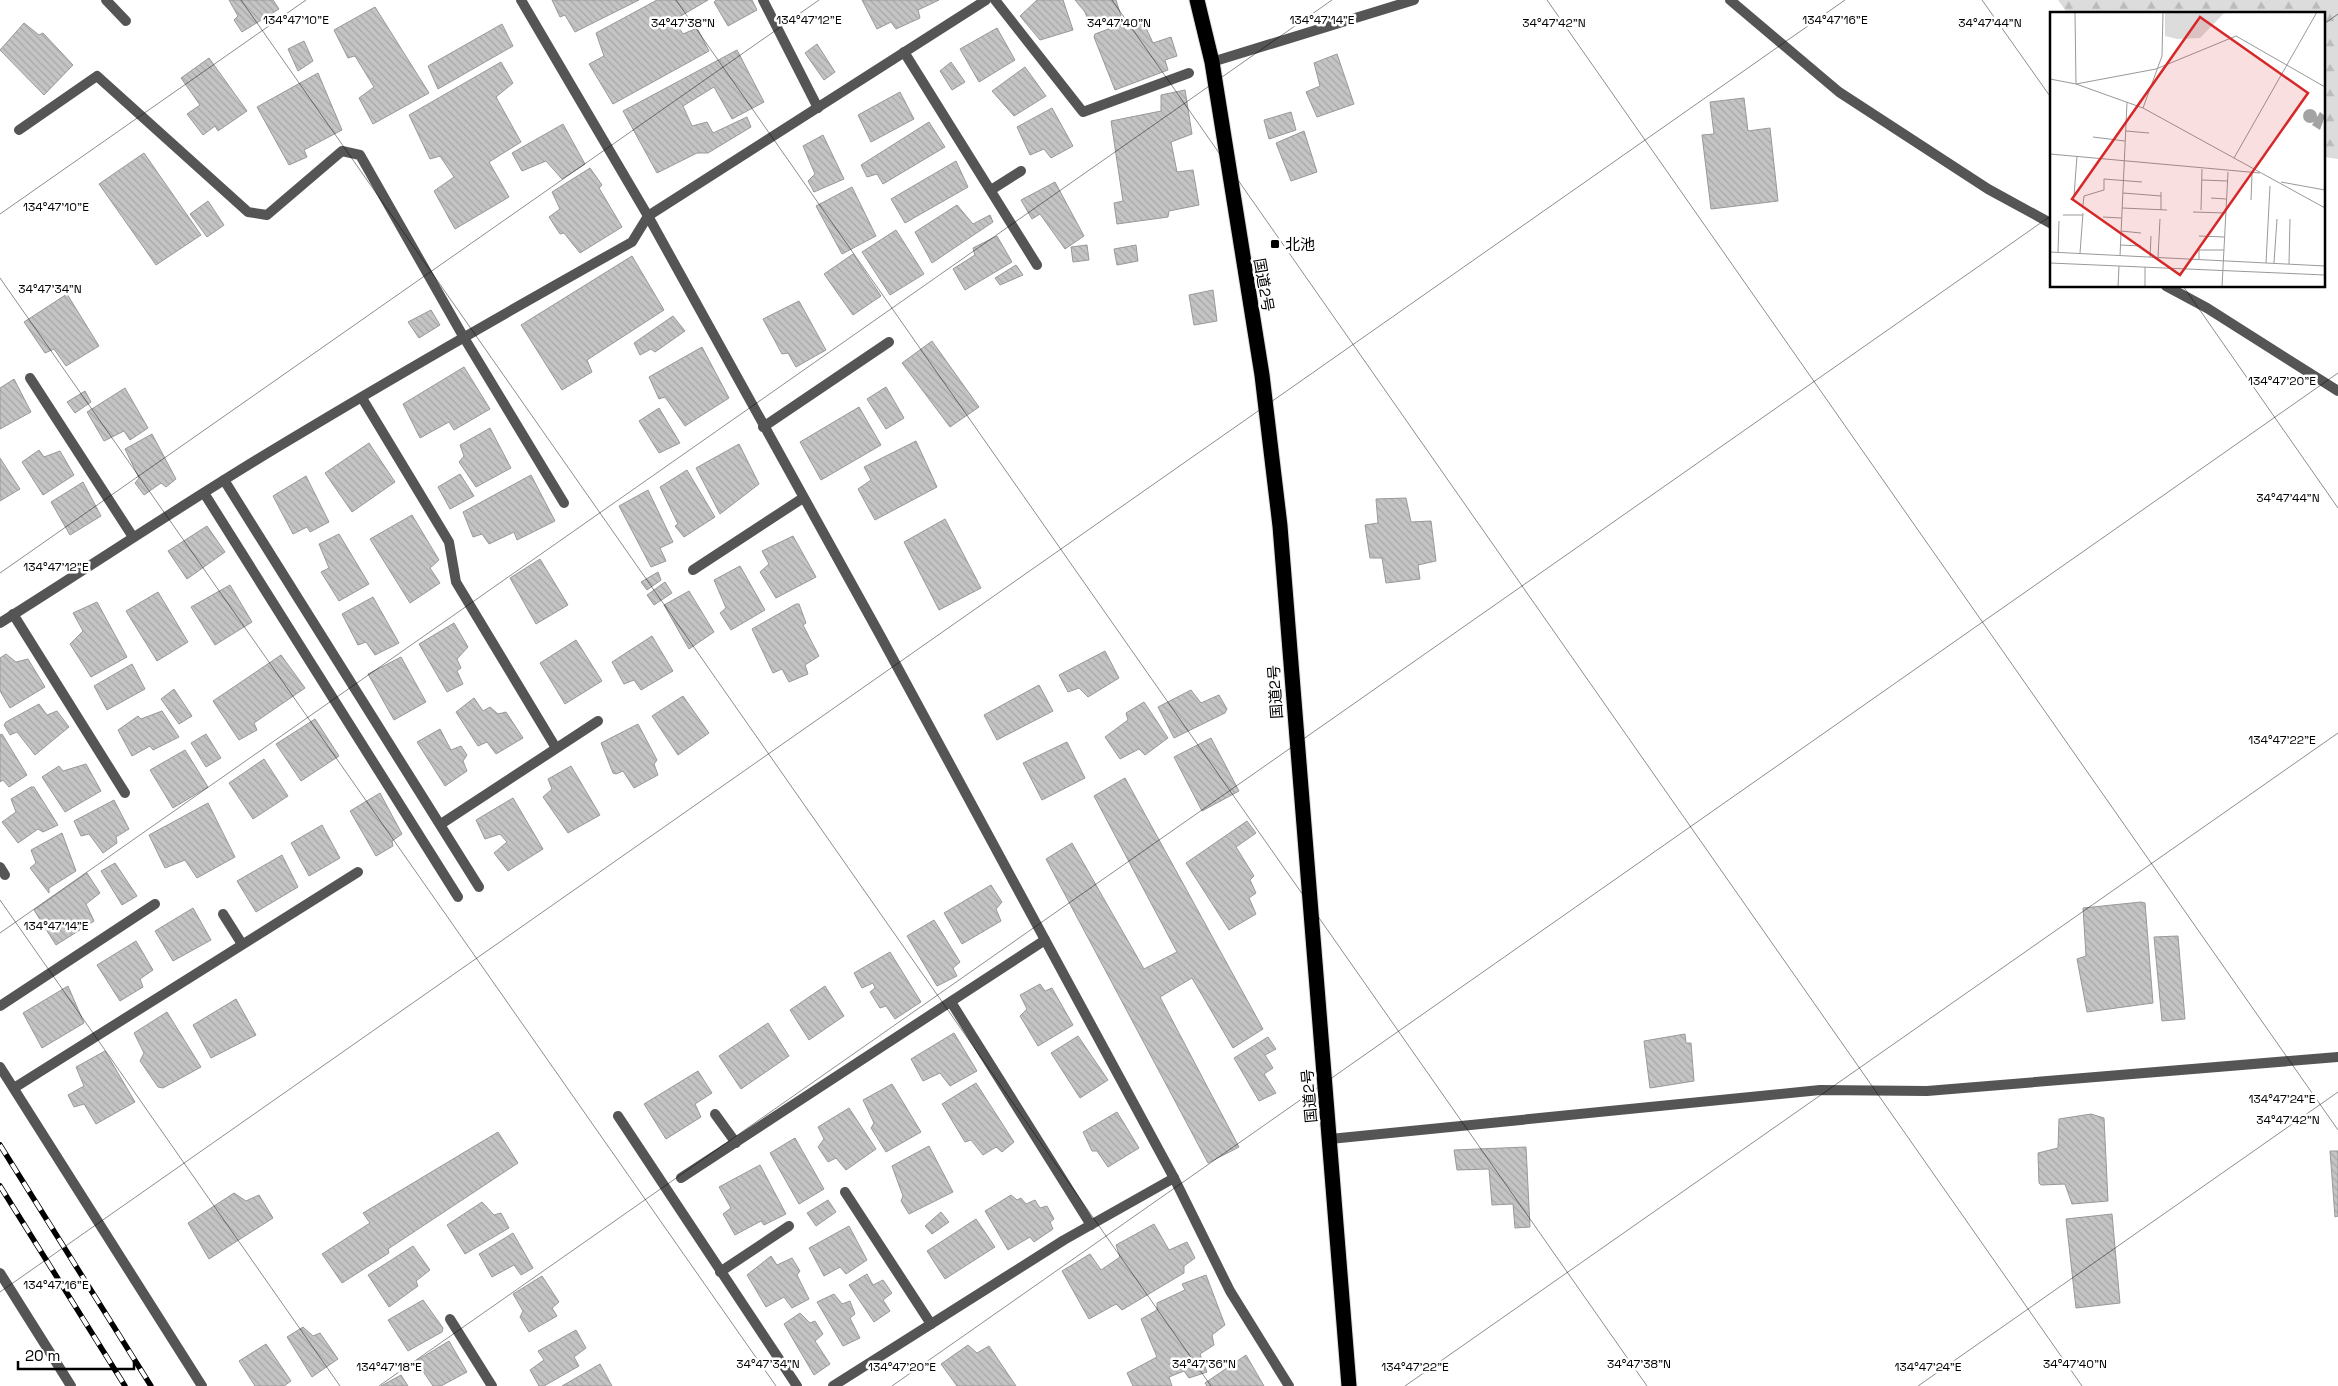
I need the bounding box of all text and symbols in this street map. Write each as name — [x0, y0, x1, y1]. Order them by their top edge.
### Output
text: 134°47'10"E — [263, 12, 329, 28]
text: 134°47'12"E — [776, 12, 842, 28]
text: 134°47'14"E — [1289, 12, 1355, 28]
text: 134°47'16"E — [1802, 12, 1868, 28]
inset map — [2050, 12, 2326, 288]
text: 34°47'38"N — [651, 15, 715, 31]
text: 34°47'40"N — [1087, 15, 1151, 31]
text: 34°47'42"N — [1522, 15, 1586, 31]
text: 34°47'44"N — [1958, 15, 2022, 31]
text: 134°47'10"E — [23, 199, 89, 215]
place label: 北池 — [1285, 235, 1315, 254]
marker: 北池 — [1269, 238, 1281, 250]
street label: 国道2号 — [1250, 257, 1278, 313]
text: 34°47'34"N — [18, 281, 82, 297]
text: 134°47'20"E — [2248, 373, 2316, 389]
text: 34°47'44"N — [2256, 490, 2320, 506]
text: 134°47'12"E — [23, 559, 89, 575]
street label: 国道2号 — [1264, 664, 1286, 720]
text: 134°47'22"E — [2248, 732, 2316, 748]
text: 134°47'14"E — [23, 918, 89, 934]
street label: 国道2号 — [1297, 1068, 1321, 1124]
text: 134°47'24"E — [2248, 1091, 2316, 1107]
text: 34°47'42"N — [2256, 1112, 2320, 1128]
text: 134°47'16"E — [23, 1277, 89, 1293]
scale bar — [18, 1338, 134, 1370]
text: 20 m — [25, 1346, 60, 1365]
text: 34°47'34"N — [736, 1356, 800, 1372]
text: 34°47'36"N — [1172, 1356, 1236, 1372]
text: 34°47'38"N — [1607, 1356, 1671, 1372]
text: 34°47'40"N — [2043, 1356, 2107, 1372]
text: 134°47'18"E — [356, 1359, 422, 1375]
text: 134°47'20"E — [868, 1359, 936, 1375]
text: 134°47'22"E — [1381, 1359, 1449, 1375]
text: 134°47'24"E — [1894, 1359, 1962, 1375]

